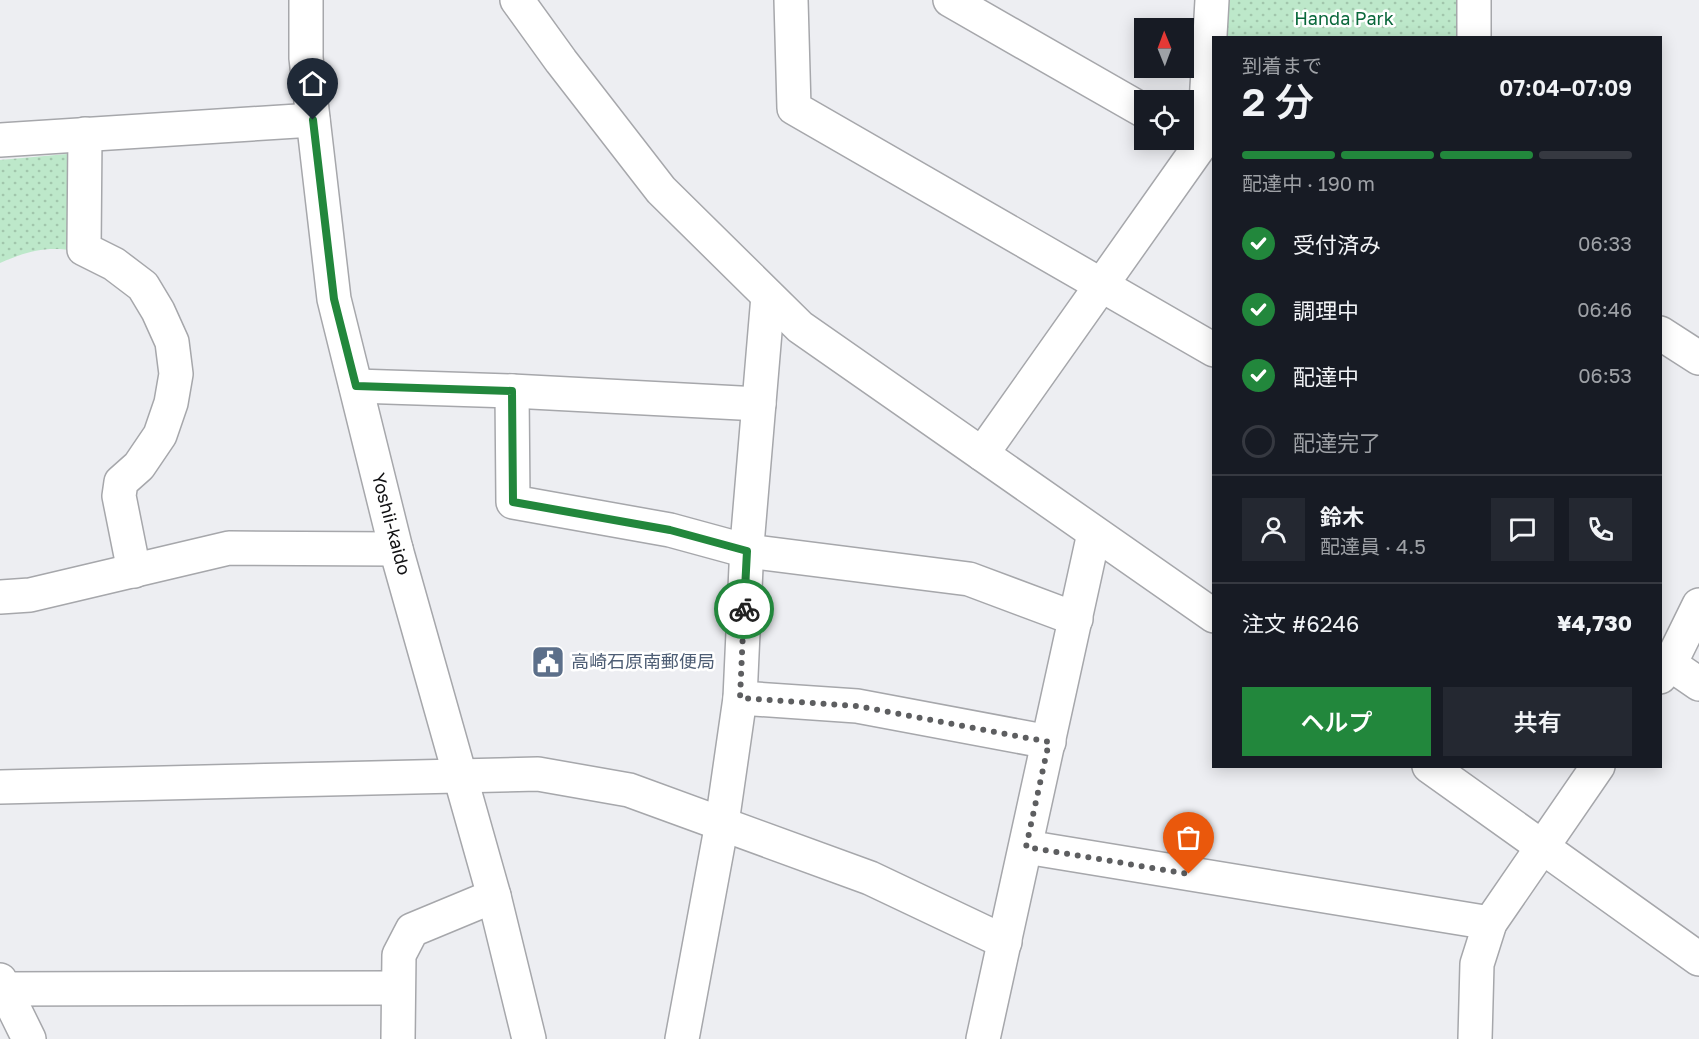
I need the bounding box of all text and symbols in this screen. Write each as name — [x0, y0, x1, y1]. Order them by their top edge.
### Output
park label: Handa Park — [1294, 7, 1394, 29]
north arrow — [1134, 18, 1194, 78]
map controls — [1134, 18, 1194, 150]
text: 到着まで — [1242, 53, 1322, 77]
pin — [287, 58, 338, 120]
icon: home — [296, 67, 329, 100]
text: 07:04–07:09 — [1499, 74, 1632, 101]
text: 2 分 — [1242, 78, 1314, 125]
button: locate — [1134, 90, 1194, 150]
text: 配達中 · 190 m — [1242, 171, 1375, 195]
icon: check — [1242, 227, 1275, 260]
text: 受付済み — [1293, 231, 1381, 258]
text: 06:33 — [1578, 231, 1632, 255]
icon: check — [1242, 293, 1275, 326]
text: 調理中 — [1293, 297, 1359, 324]
text: 06:46 — [1577, 297, 1632, 321]
icon: check — [1242, 359, 1275, 392]
text: 配達中 — [1293, 363, 1359, 390]
text: 06:53 — [1578, 363, 1632, 387]
text: 配達完了 — [1293, 429, 1381, 456]
street label: Yoshii-kaido — [368, 470, 416, 577]
button: person — [1242, 498, 1305, 561]
button: chat — [1491, 498, 1554, 561]
button: phone — [1569, 498, 1632, 561]
text: 鈴木 — [1320, 503, 1364, 530]
text: 配達員 · 4.5 — [1320, 534, 1426, 558]
courier — [714, 579, 774, 639]
icon: bike — [728, 593, 761, 626]
text: ¥4,730 — [1557, 609, 1632, 636]
text: 注文 #6246 — [1242, 610, 1359, 637]
public building icon: 高崎石原南郵便局 — [530, 644, 566, 680]
place label: 高崎石原南郵便局 — [571, 650, 715, 672]
button: ヘルプ — [1242, 687, 1431, 756]
button: 共有 — [1443, 687, 1632, 756]
pin — [1163, 812, 1214, 874]
icon: bag — [1172, 821, 1205, 854]

